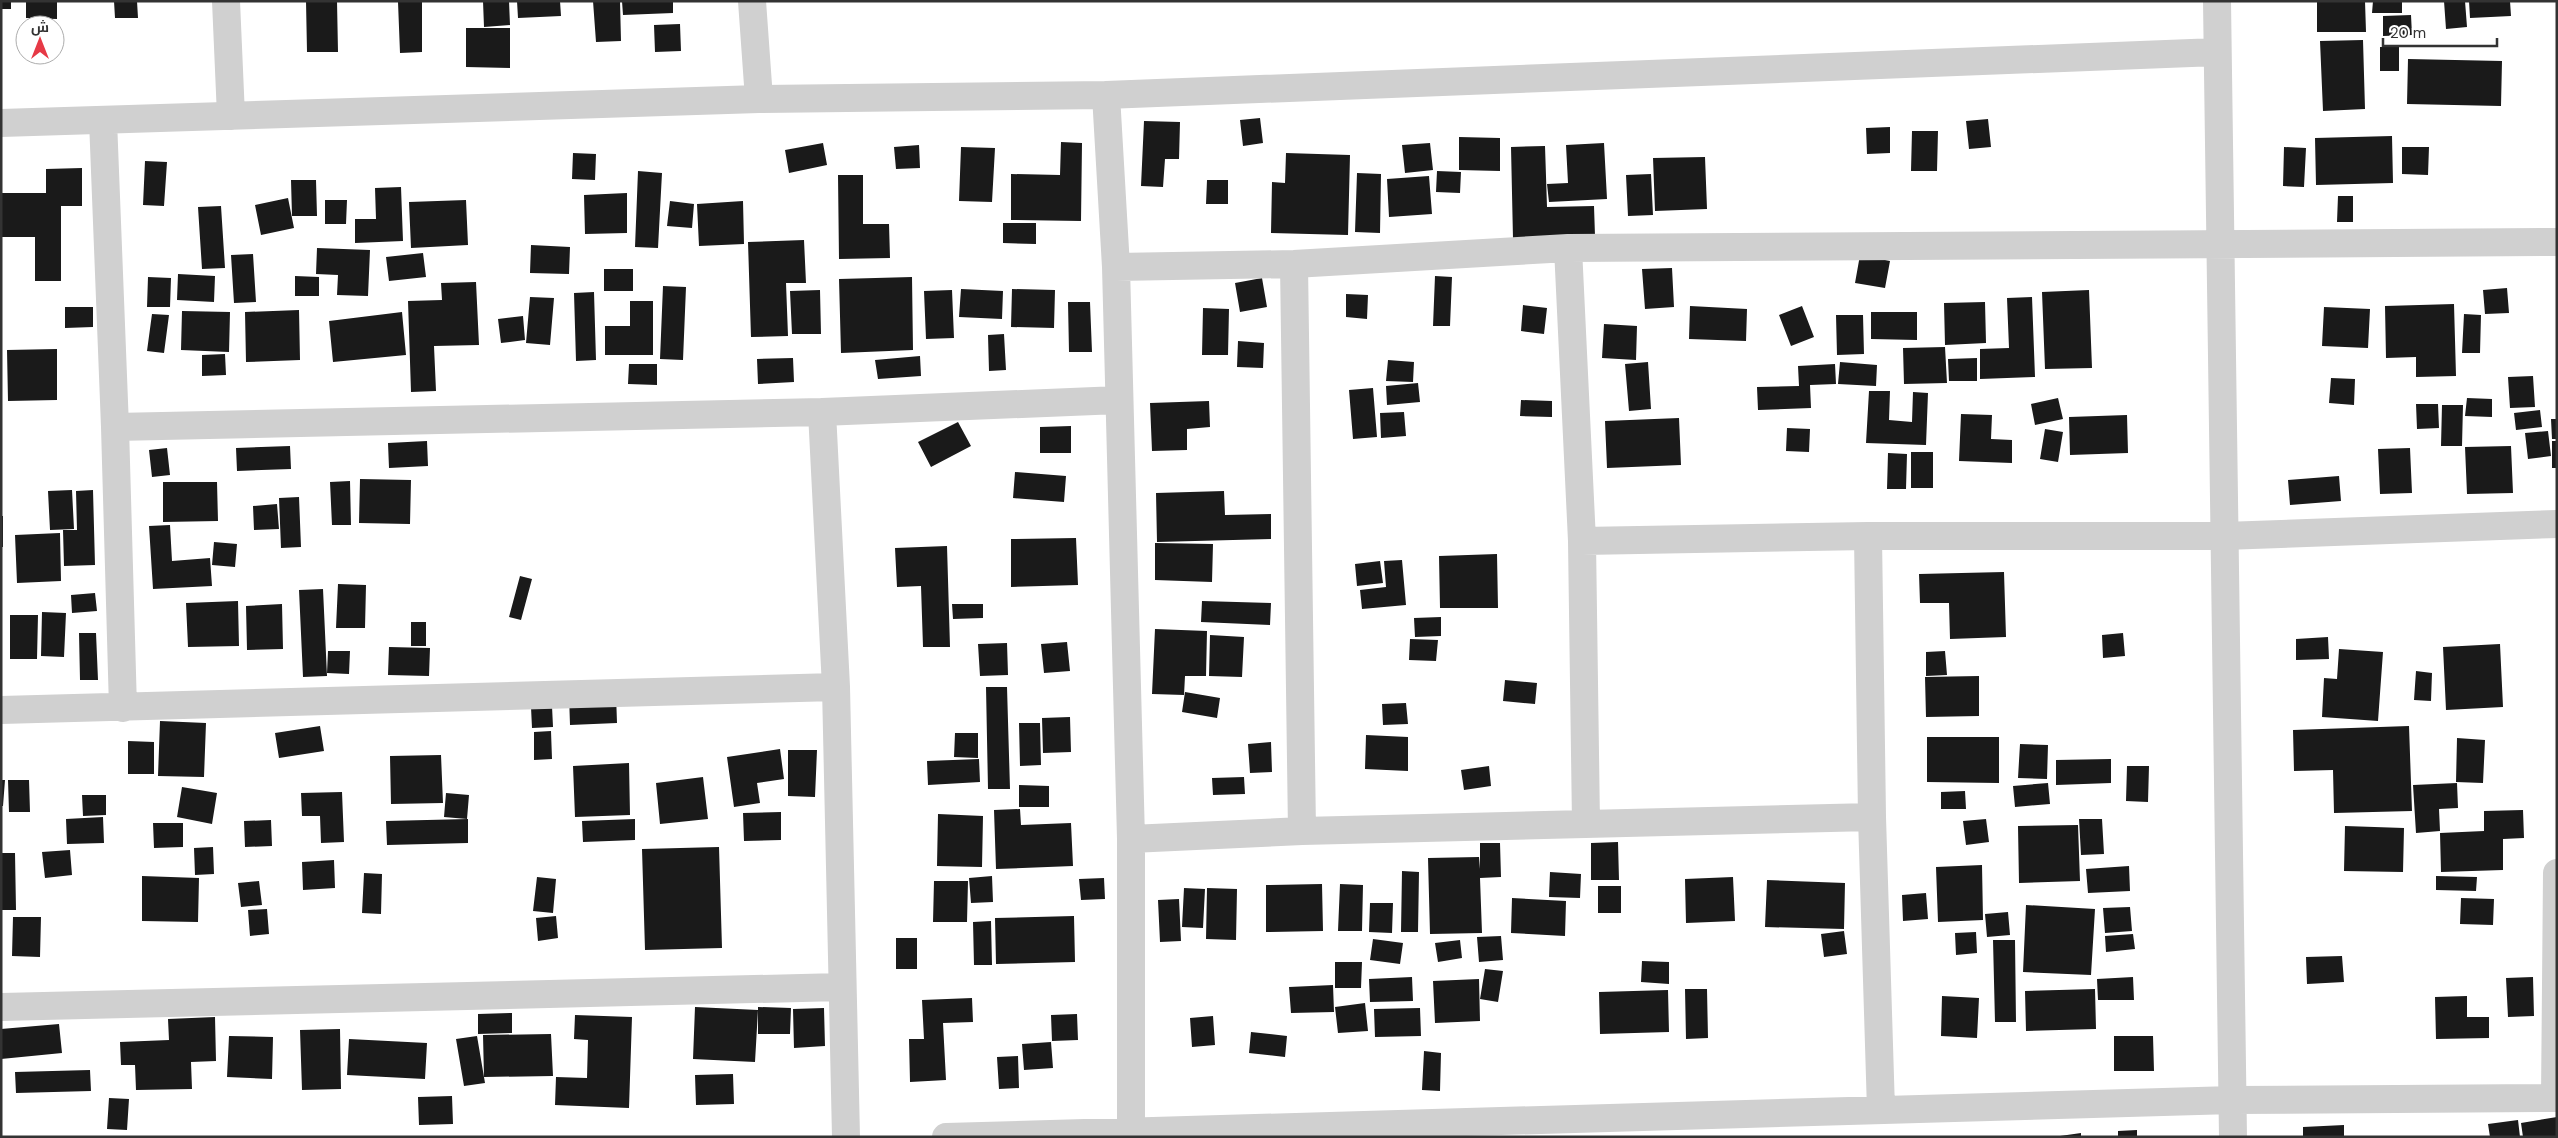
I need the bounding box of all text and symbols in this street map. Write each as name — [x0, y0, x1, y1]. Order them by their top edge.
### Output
north arrow — [15, 15, 65, 65]
scale bar — [2383, 15, 2497, 47]
text: ش — [31, 18, 49, 36]
text: 20 m — [2390, 23, 2426, 43]

